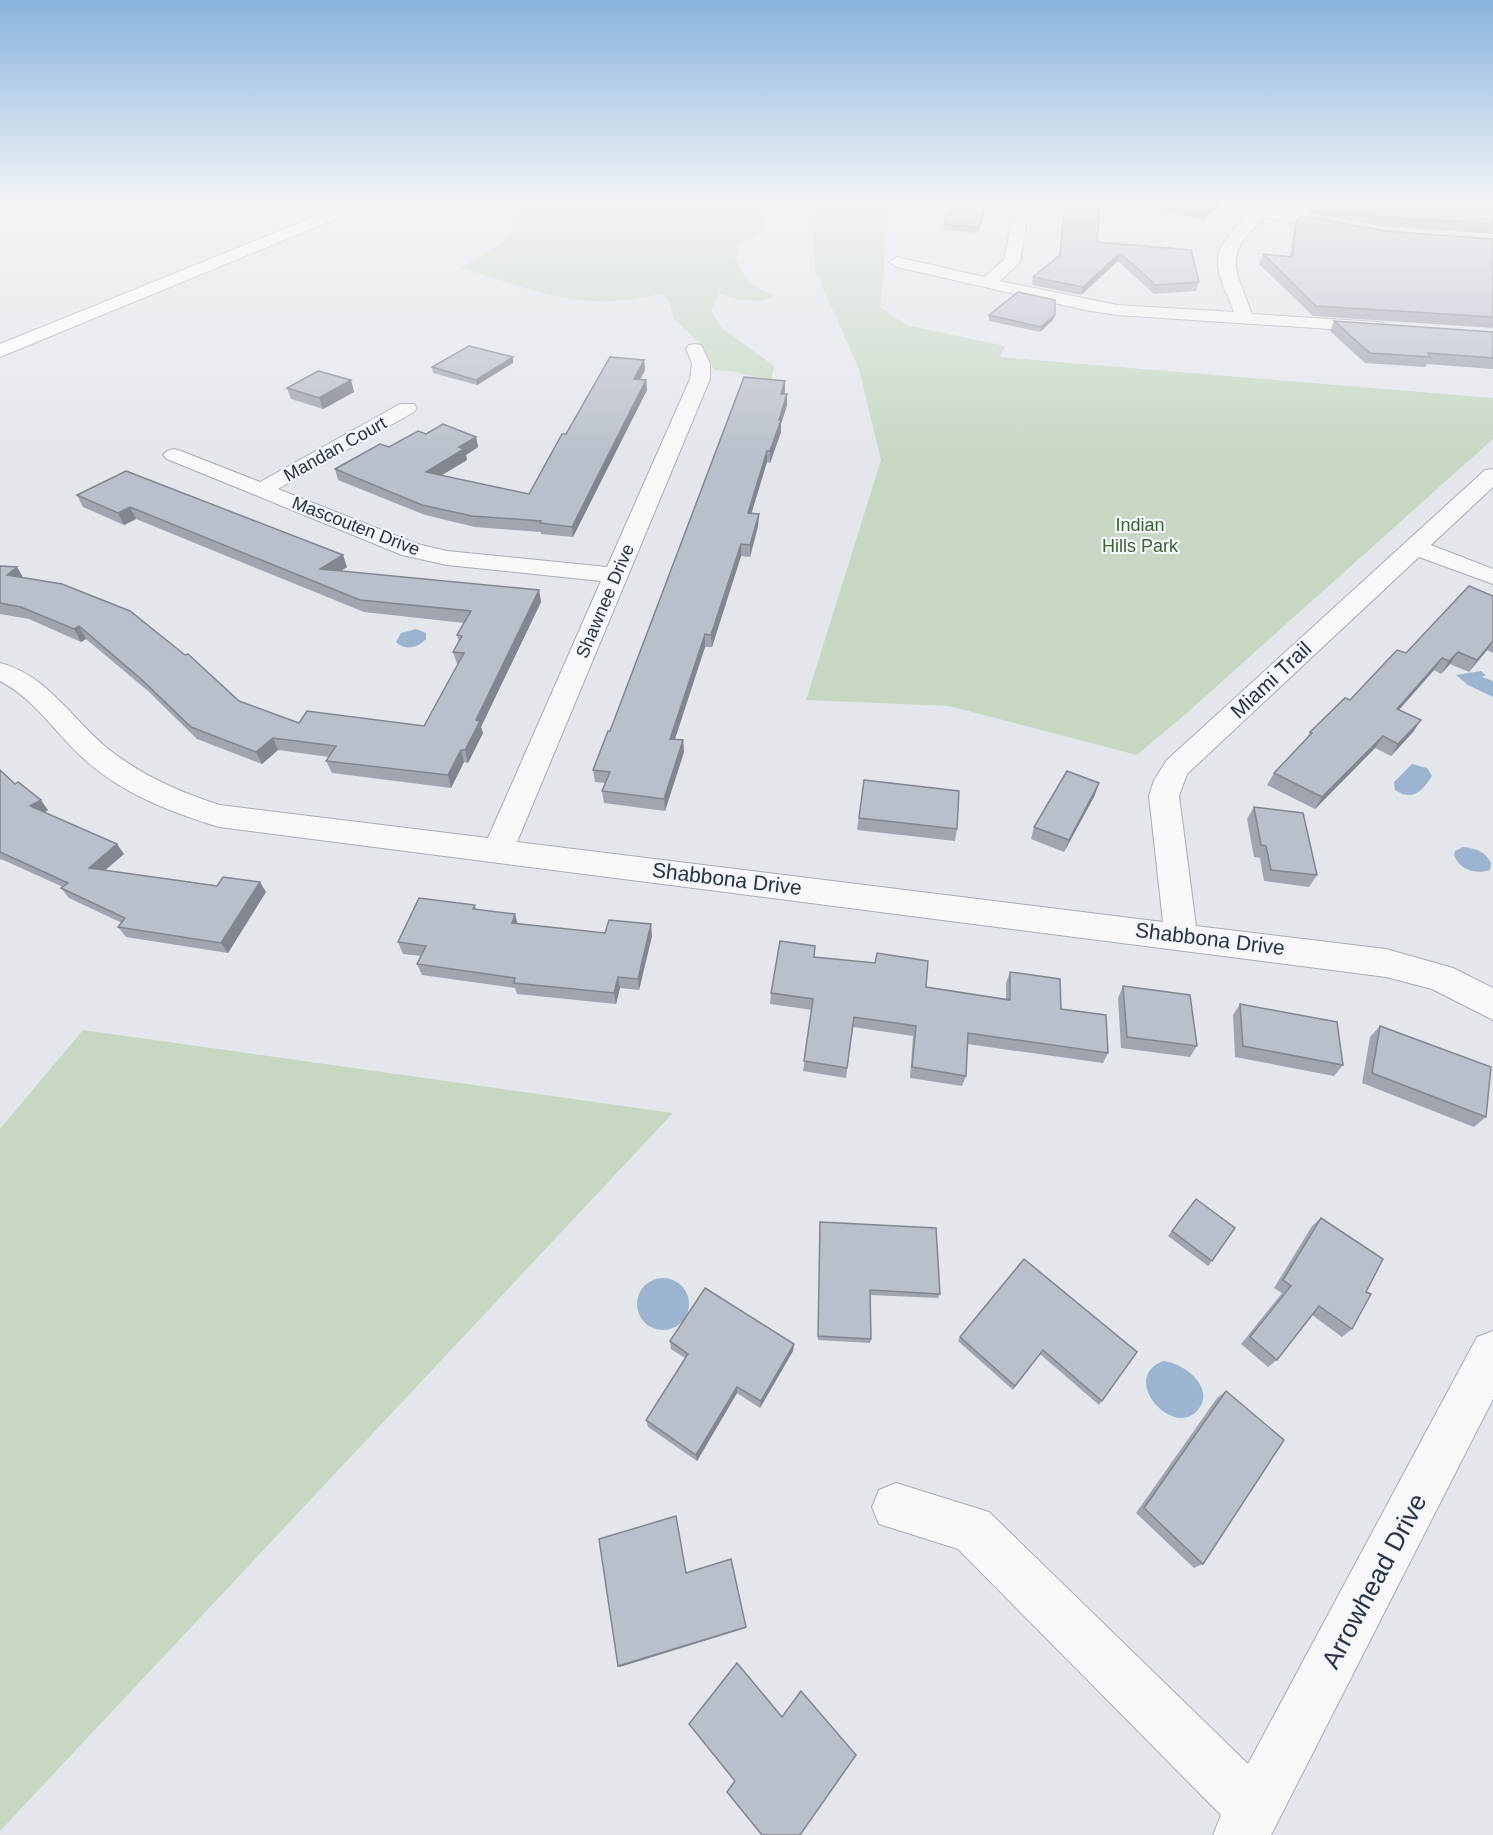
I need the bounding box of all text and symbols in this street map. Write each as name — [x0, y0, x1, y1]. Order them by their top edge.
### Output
street label: Mandan Court — [280, 413, 390, 485]
street label: Mascouten Drive — [289, 492, 423, 560]
park label: Indian Hills Park — [1102, 515, 1179, 556]
street label: Shawnee Drive — [572, 541, 638, 661]
street label: Miami Trail — [1226, 637, 1316, 723]
street label: Shabbona Drive — [651, 858, 803, 899]
street label: Shabbona Drive — [1134, 918, 1286, 959]
street label: Arrowhead Drive — [1315, 1488, 1433, 1674]

